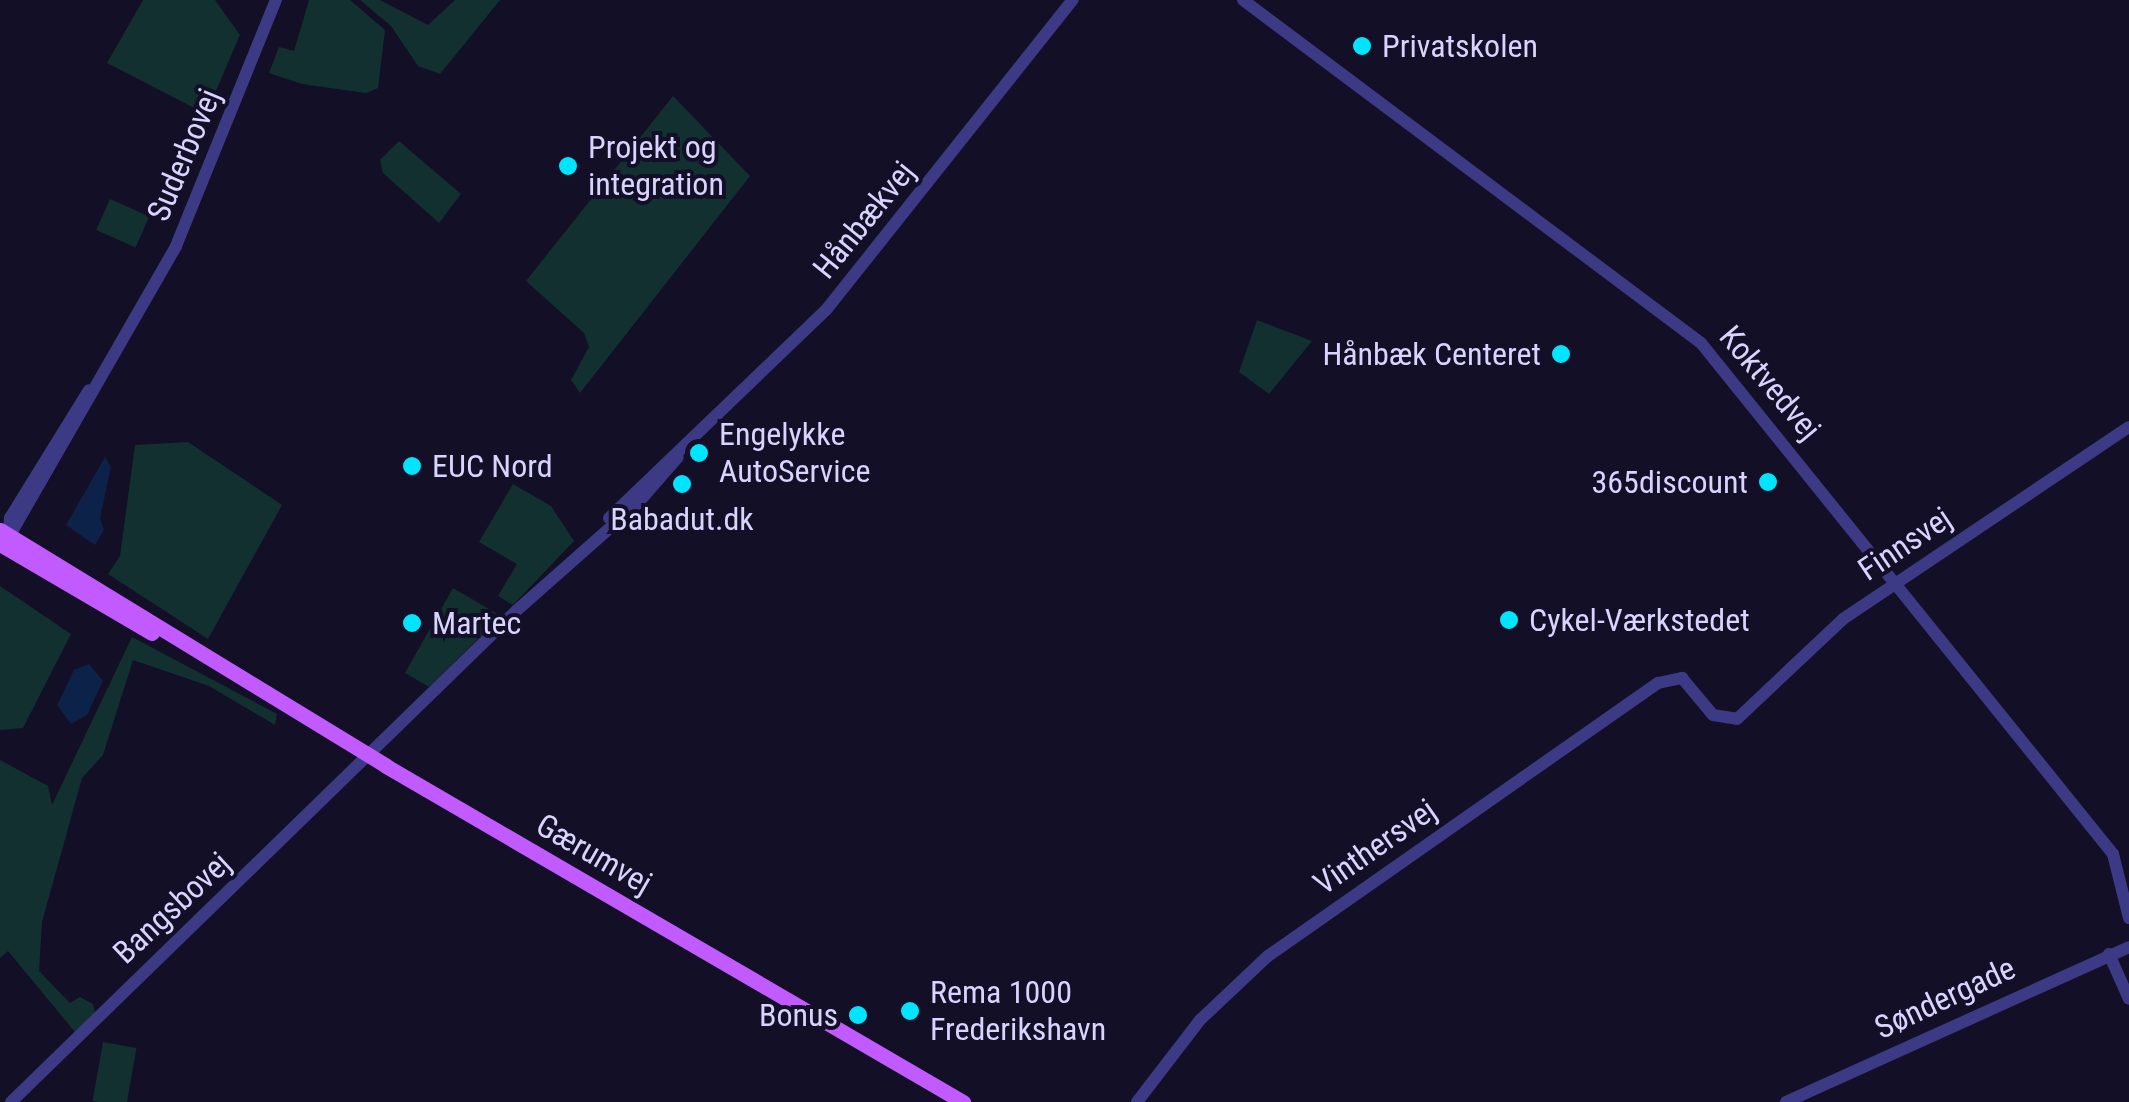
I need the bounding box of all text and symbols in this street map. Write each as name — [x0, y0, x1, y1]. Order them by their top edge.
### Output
place label: Privatskolen — [1382, 27, 1538, 65]
marker: Privatskolen — [1351, 35, 1373, 57]
street label: Suderbovej — [139, 83, 229, 227]
place label: Projekt og integration — [588, 129, 724, 204]
street label: Hånbækvej — [805, 154, 923, 286]
marker: Projekt og integration — [557, 155, 579, 177]
street label: Koktvedvej — [1711, 318, 1829, 448]
place label: Hånbæk Centeret — [1322, 335, 1541, 373]
marker: Hånbæk Centeret — [1550, 343, 1572, 365]
place label: Engelykke AutoService — [719, 416, 870, 491]
marker: Engelykke AutoService — [688, 442, 710, 464]
place label: EUC Nord — [432, 447, 553, 485]
marker: EUC Nord — [401, 455, 423, 477]
place label: 365discount — [1592, 463, 1748, 501]
marker: 365discount — [1757, 471, 1779, 493]
marker: Babadut.dk — [671, 473, 693, 495]
street label: Finnsvej — [1851, 499, 1959, 589]
place label: Babadut.dk — [610, 500, 754, 538]
place label: Cykel-Værkstedet — [1529, 601, 1750, 639]
place label: Martec — [432, 604, 521, 642]
marker: Cykel-Værkstedet — [1498, 609, 1520, 631]
marker: Martec — [401, 612, 423, 634]
street label: Vinthersvej — [1306, 791, 1444, 903]
street label: Gærumvej — [529, 806, 659, 902]
street label: Bangsbovej — [106, 844, 238, 972]
street label: Søndergade — [1869, 949, 2021, 1047]
place label: Rema 1000 Frederikshavn — [930, 974, 1106, 1049]
place label: Bonus — [759, 996, 838, 1034]
marker: Rema 1000 Frederikshavn — [899, 1000, 921, 1022]
marker: Bonus — [847, 1004, 869, 1026]

